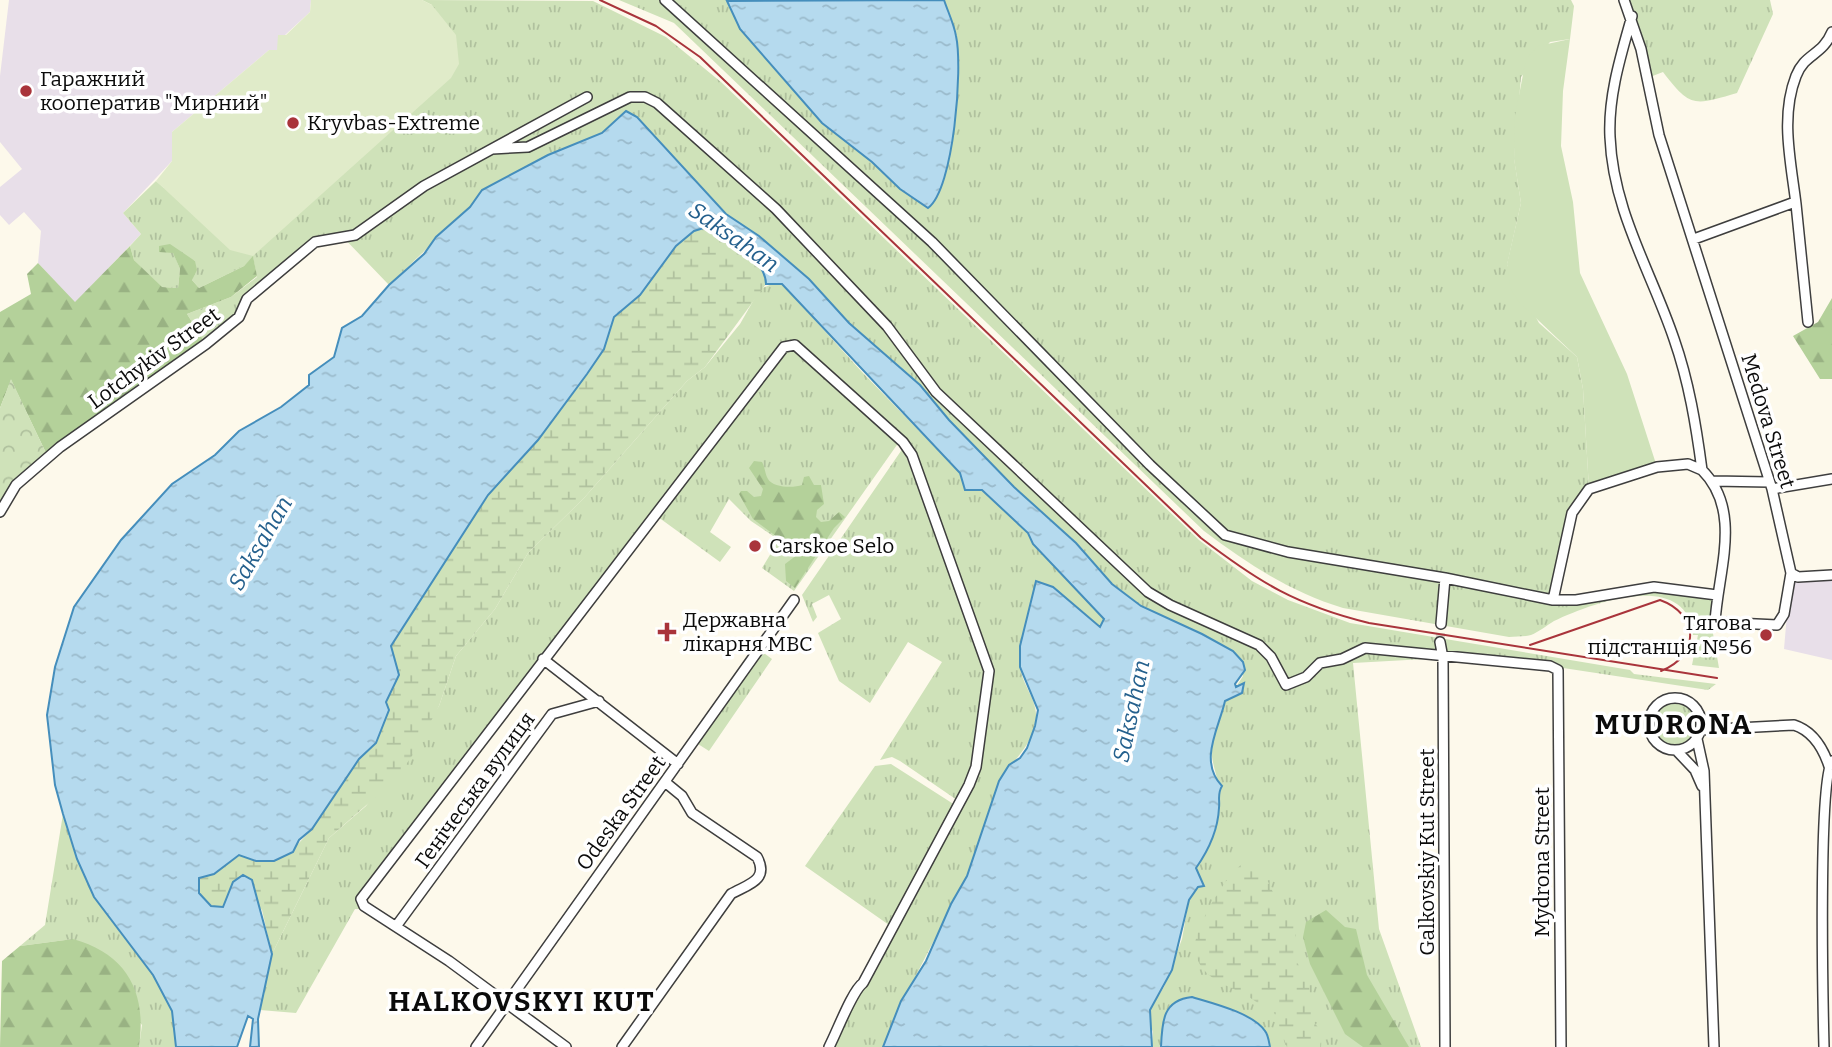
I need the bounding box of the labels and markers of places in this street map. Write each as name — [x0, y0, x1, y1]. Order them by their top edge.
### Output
place label: Гаражний кооператив "Мирний" — [40, 66, 268, 116]
marker: Гаражний кооператив "Мирний" — [18, 83, 34, 99]
place label: Kryvbas-Extreme — [307, 110, 480, 136]
marker: Kryvbas-Extreme — [285, 115, 301, 131]
place label: Carskое Selo — [769, 533, 894, 559]
marker: Carskое Selo — [747, 538, 763, 554]
place label: Державна лікарня МВС — [683, 607, 813, 657]
place label: Тягова підстанція №56 — [1588, 610, 1752, 660]
marker: Державна лікарня МВС — [657, 622, 677, 642]
marker: Тягова підстанція №56 — [1758, 627, 1774, 643]

